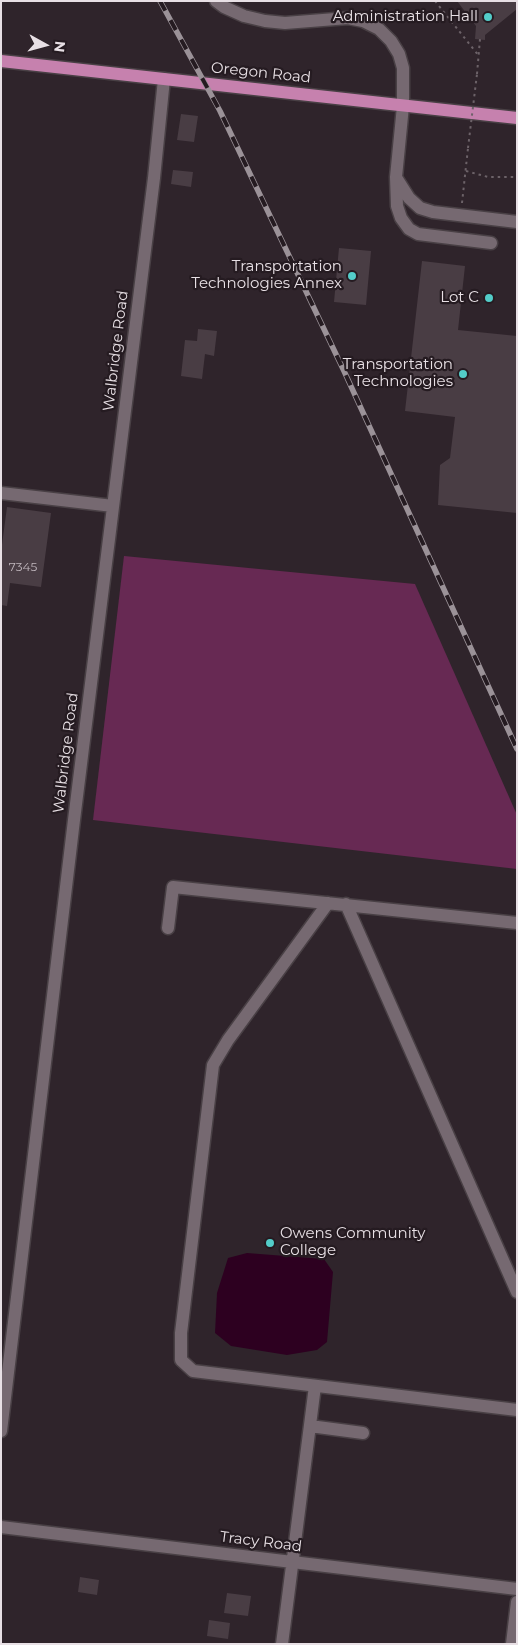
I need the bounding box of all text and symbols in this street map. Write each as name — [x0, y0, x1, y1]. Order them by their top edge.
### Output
place label: Administration Hall — [333, 8, 478, 26]
marker: Administration Hall — [482, 11, 494, 23]
north arrow — [20, 20, 70, 70]
text: N — [50, 40, 70, 54]
street label: Oregon Road — [210, 59, 312, 87]
place label: Transportation Technologies Annex — [191, 258, 342, 293]
marker: Transportation Technologies Annex — [346, 270, 358, 282]
place label: Lot C — [440, 289, 479, 307]
street label: Walbridge Road — [100, 290, 132, 412]
marker: Lot C — [483, 292, 495, 304]
place label: Transportation Technologies — [343, 356, 453, 391]
marker: Transportation Technologies — [457, 368, 469, 380]
house number: 7345 — [9, 560, 37, 574]
street label: Walbridge Road — [50, 692, 82, 814]
place label: Owens Community College — [280, 1225, 425, 1260]
marker: Owens Community College — [264, 1237, 276, 1249]
street label: Tracy Road — [219, 1528, 303, 1556]

